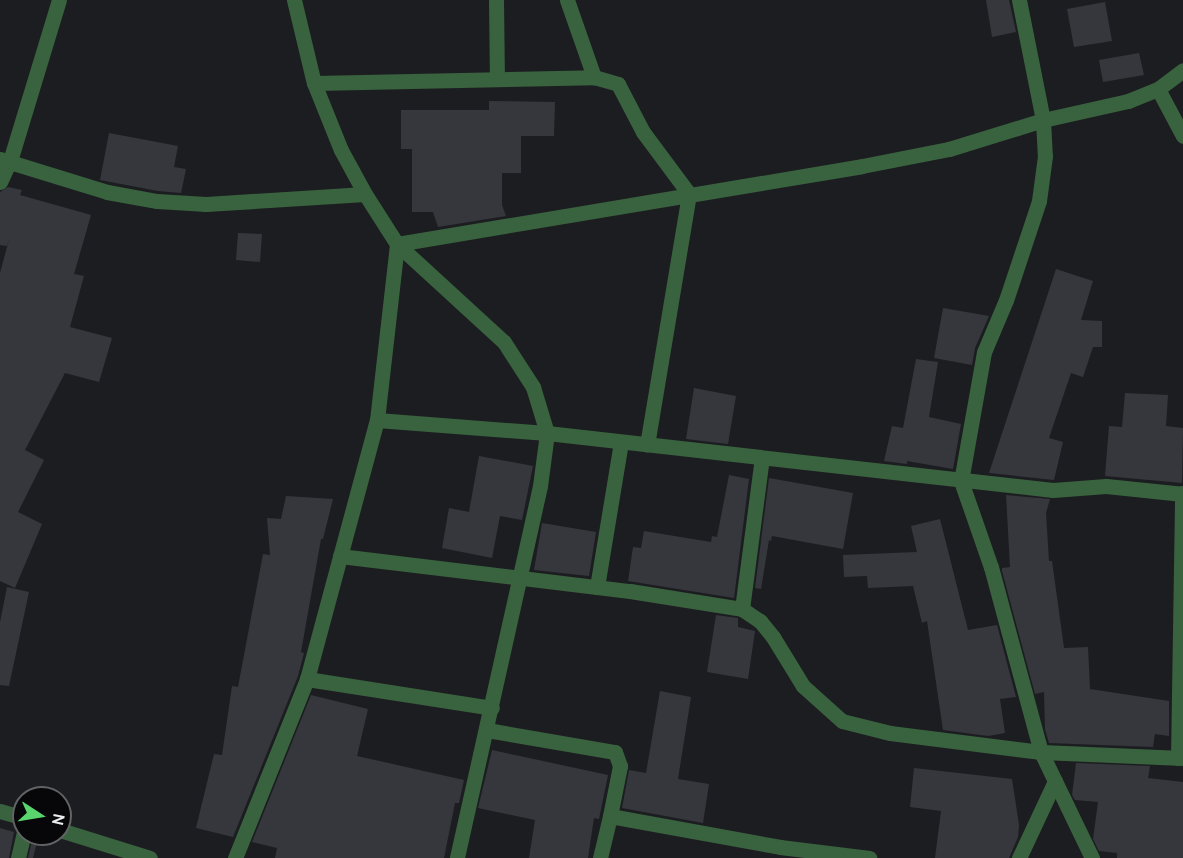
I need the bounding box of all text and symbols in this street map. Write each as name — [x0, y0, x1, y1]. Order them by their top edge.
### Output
north arrow — [12, 786, 72, 846]
text: N — [48, 812, 69, 827]

